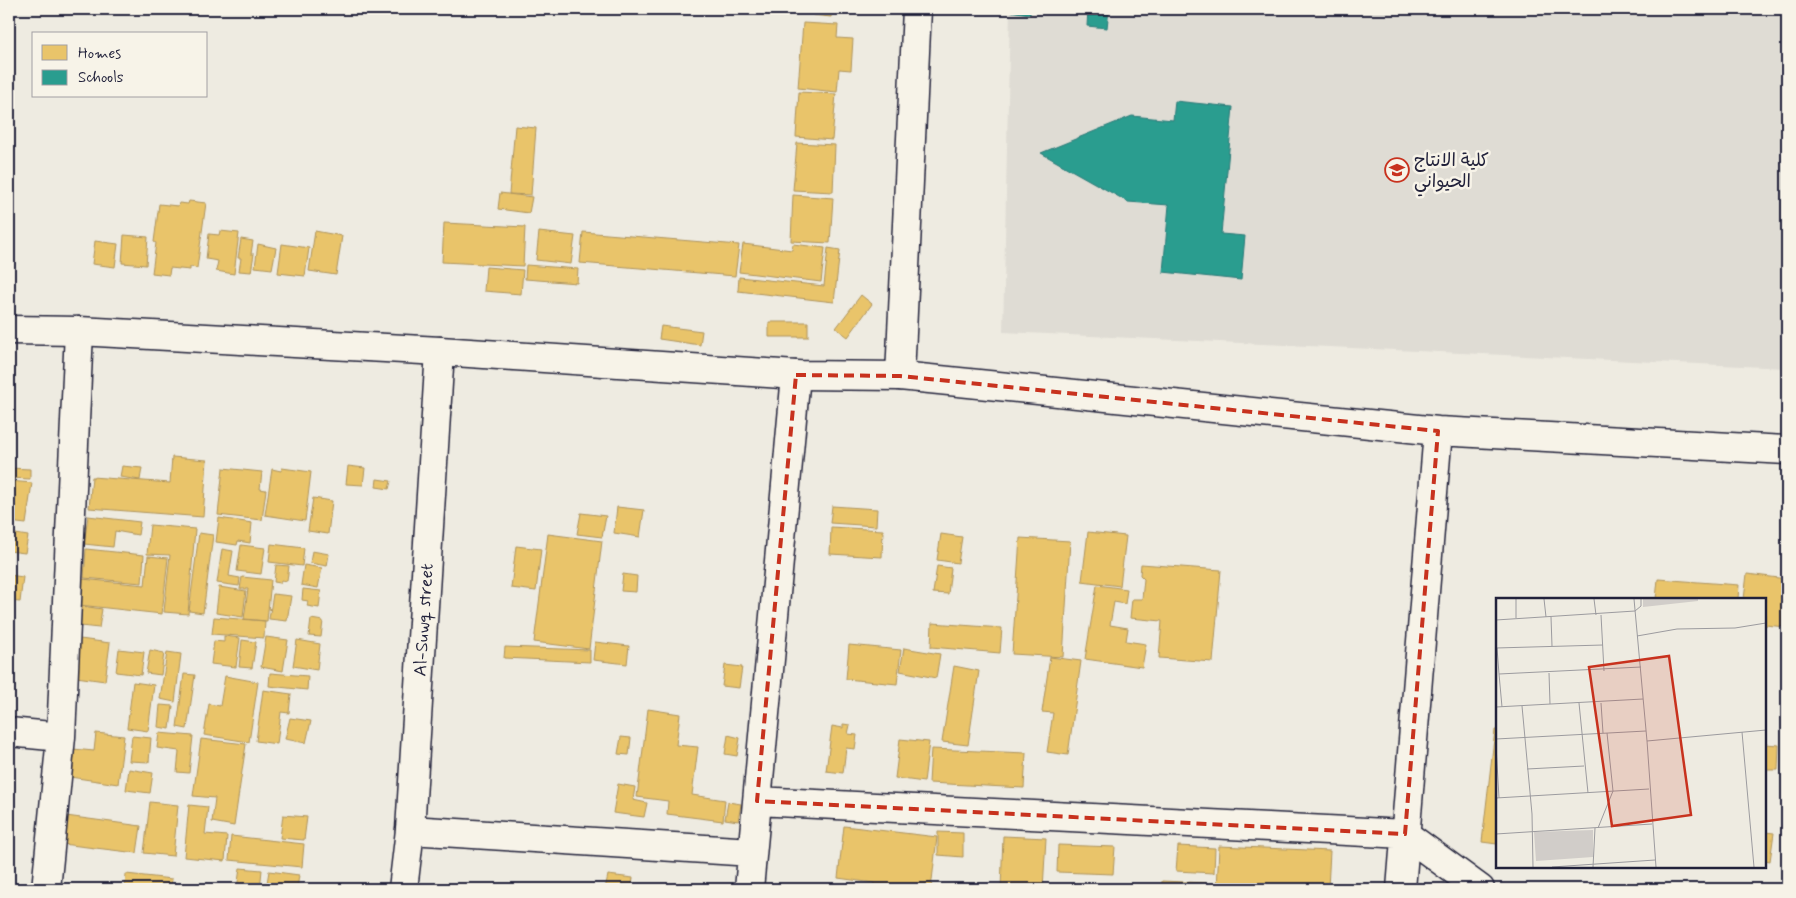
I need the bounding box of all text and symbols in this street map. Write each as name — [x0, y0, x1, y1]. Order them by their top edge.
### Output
legend — [32, 32, 208, 98]
text: Homes — [78, 44, 121, 64]
text: Schools — [78, 68, 124, 88]
place label: كلية الانتاج الحيواني — [1414, 149, 1489, 197]
school or university icon: كلية الانتاج الحيواني — [1384, 157, 1410, 183]
street label: Al-Suwq street — [409, 562, 440, 677]
inset map — [1496, 598, 1766, 868]

